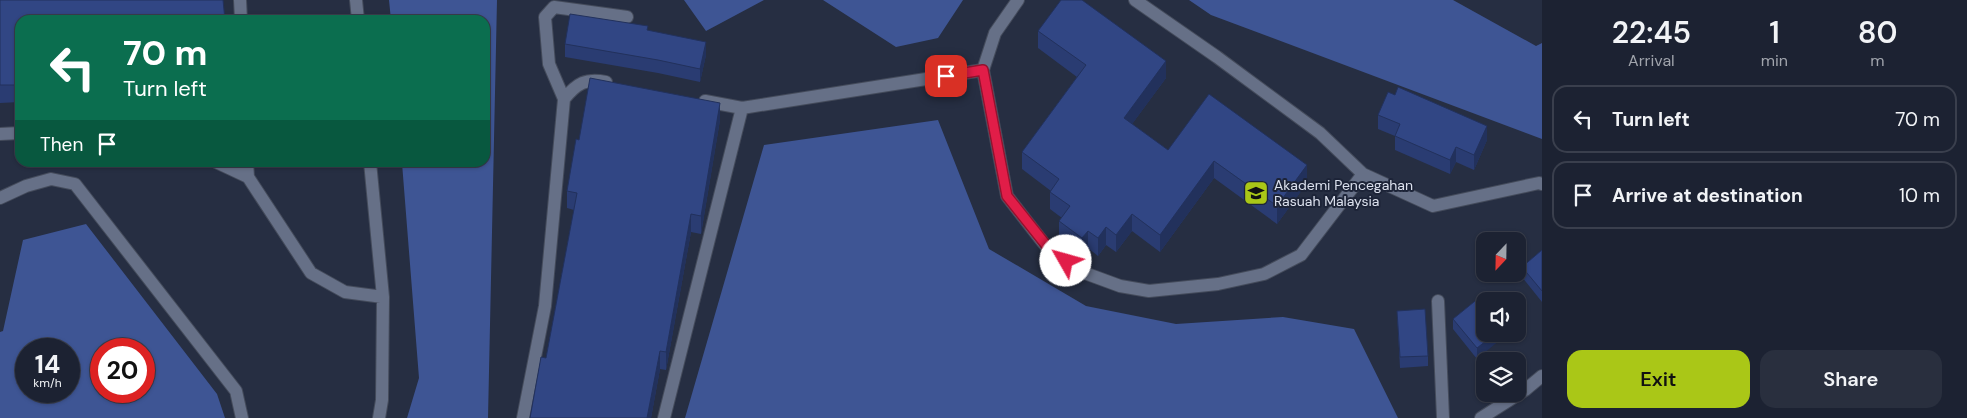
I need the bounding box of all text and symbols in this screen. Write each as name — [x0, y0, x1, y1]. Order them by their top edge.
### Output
text: 22:45 — [1612, 13, 1691, 52]
text: 1 — [1769, 13, 1780, 52]
text: 80 — [1858, 13, 1897, 52]
text: 70 m — [123, 30, 207, 76]
icon: left — [40, 35, 105, 100]
text: Arrival — [1628, 50, 1675, 71]
text: min — [1761, 50, 1788, 71]
text: m — [1870, 50, 1885, 71]
pin — [925, 55, 967, 97]
icon: arrive — [932, 62, 960, 90]
text: Turn left — [123, 74, 207, 103]
icon: left — [1569, 105, 1597, 133]
text: Turn left — [1612, 107, 1690, 132]
text: 70 m — [1895, 107, 1940, 132]
icon: arrive — [93, 130, 121, 158]
text: Then — [40, 132, 83, 157]
place label: Akademi Pencegahan Rasuah Malaysia — [1274, 176, 1413, 210]
school or university icon: Akademi Pencegahan Rasuah Malaysia — [1243, 180, 1269, 206]
icon: arrive — [1569, 181, 1597, 209]
text: Arrive at destination — [1612, 183, 1803, 208]
text: 10 m — [1899, 183, 1940, 208]
north arrow — [1476, 232, 1526, 282]
map controls — [1476, 232, 1526, 402]
position arrow — [1039, 234, 1091, 286]
button: sound — [1476, 292, 1526, 342]
speed limit sign: 20 — [90, 338, 155, 403]
text: 14 — [35, 348, 60, 381]
button: Exit — [1567, 350, 1750, 408]
button: Share — [1760, 350, 1942, 408]
button: layers — [1476, 352, 1526, 402]
text: km/h — [33, 375, 62, 391]

